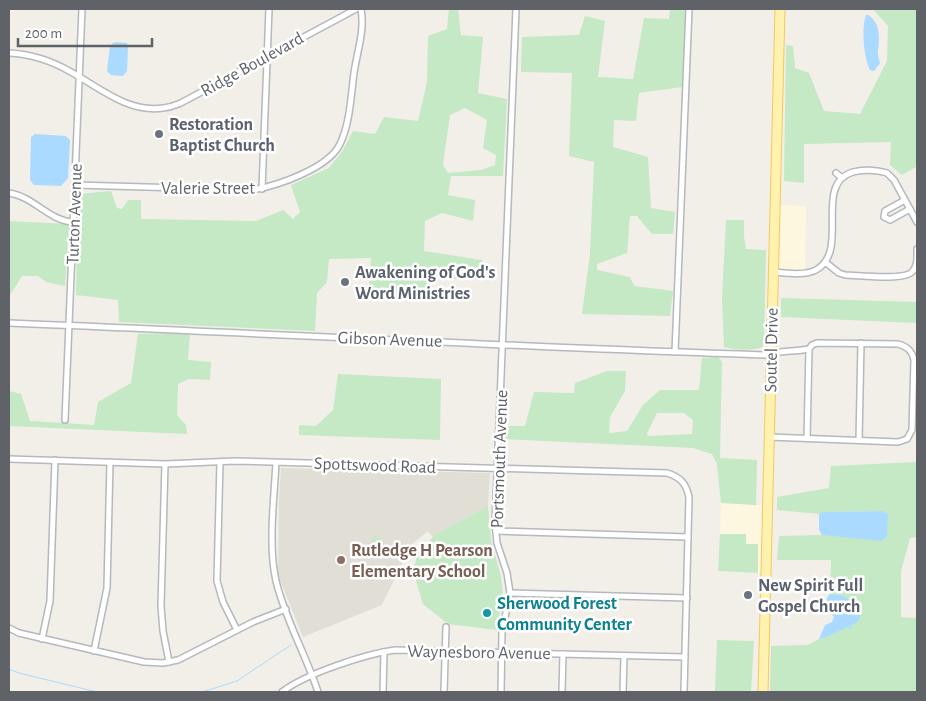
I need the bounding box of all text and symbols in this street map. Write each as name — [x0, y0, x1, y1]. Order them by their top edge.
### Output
scale bar — [18, 15, 151, 47]
text: 200 m — [25, 26, 62, 41]
street label: Ridge Boulevard — [198, 29, 307, 101]
place label: Restoration Baptist Church — [169, 116, 275, 155]
marker: Restoration Baptist Church — [153, 128, 165, 140]
street label: Turton Avenue — [64, 163, 86, 265]
street label: Valerie Street — [161, 180, 255, 198]
place label: Awakening of God's Word Ministries — [355, 264, 495, 303]
marker: Awakening of God's Word Ministries — [339, 276, 351, 288]
street label: Soutel Drive — [762, 307, 782, 393]
street label: Gibson Avenue — [337, 329, 442, 351]
street label: Portsmouth Avenue — [489, 390, 511, 529]
street label: Spottswood Road — [314, 455, 436, 477]
place label: Rutledge H Pearson Elementary School — [351, 542, 493, 581]
marker: Rutledge H Pearson Elementary School — [335, 554, 347, 566]
place label: New Spirit Full Gospel Church — [758, 577, 863, 616]
marker: New Spirit Full Gospel Church — [742, 589, 754, 601]
place label: Sherwood Forest Community Center — [497, 595, 633, 634]
marker: Sherwood Forest Community Center — [481, 607, 493, 619]
street label: Waynesboro Avenue — [407, 643, 551, 663]

